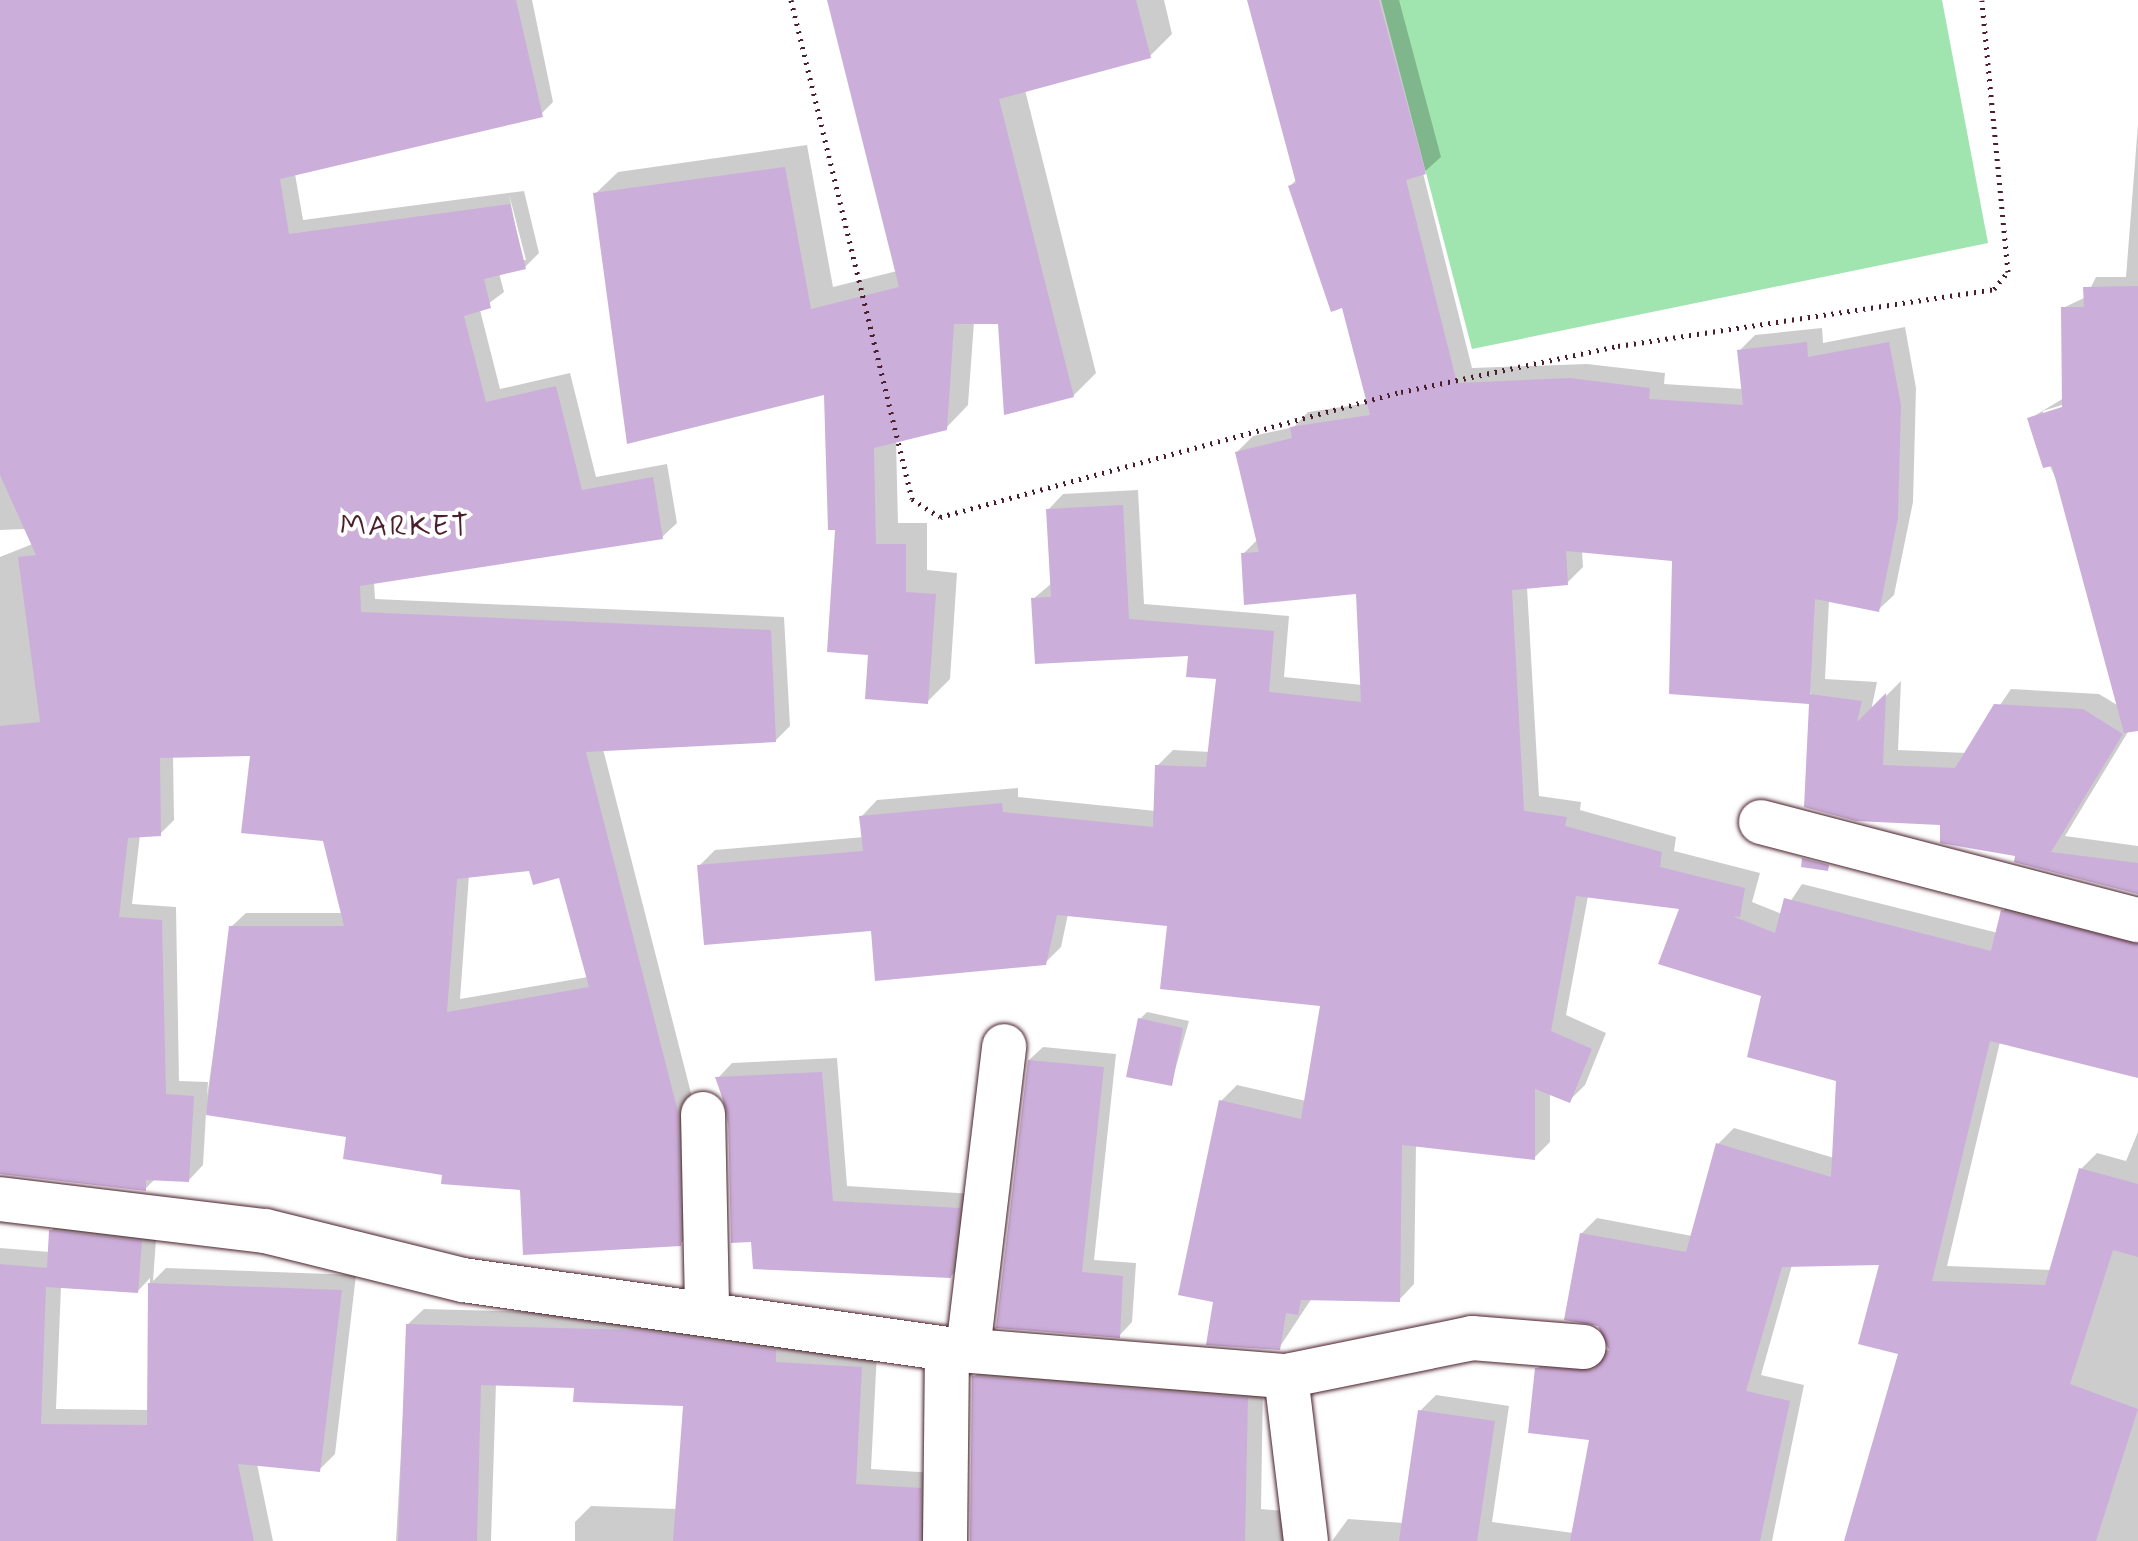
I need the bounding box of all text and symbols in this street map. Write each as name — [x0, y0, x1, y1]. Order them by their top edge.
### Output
district label: MARKET — [340, 509, 470, 545]

